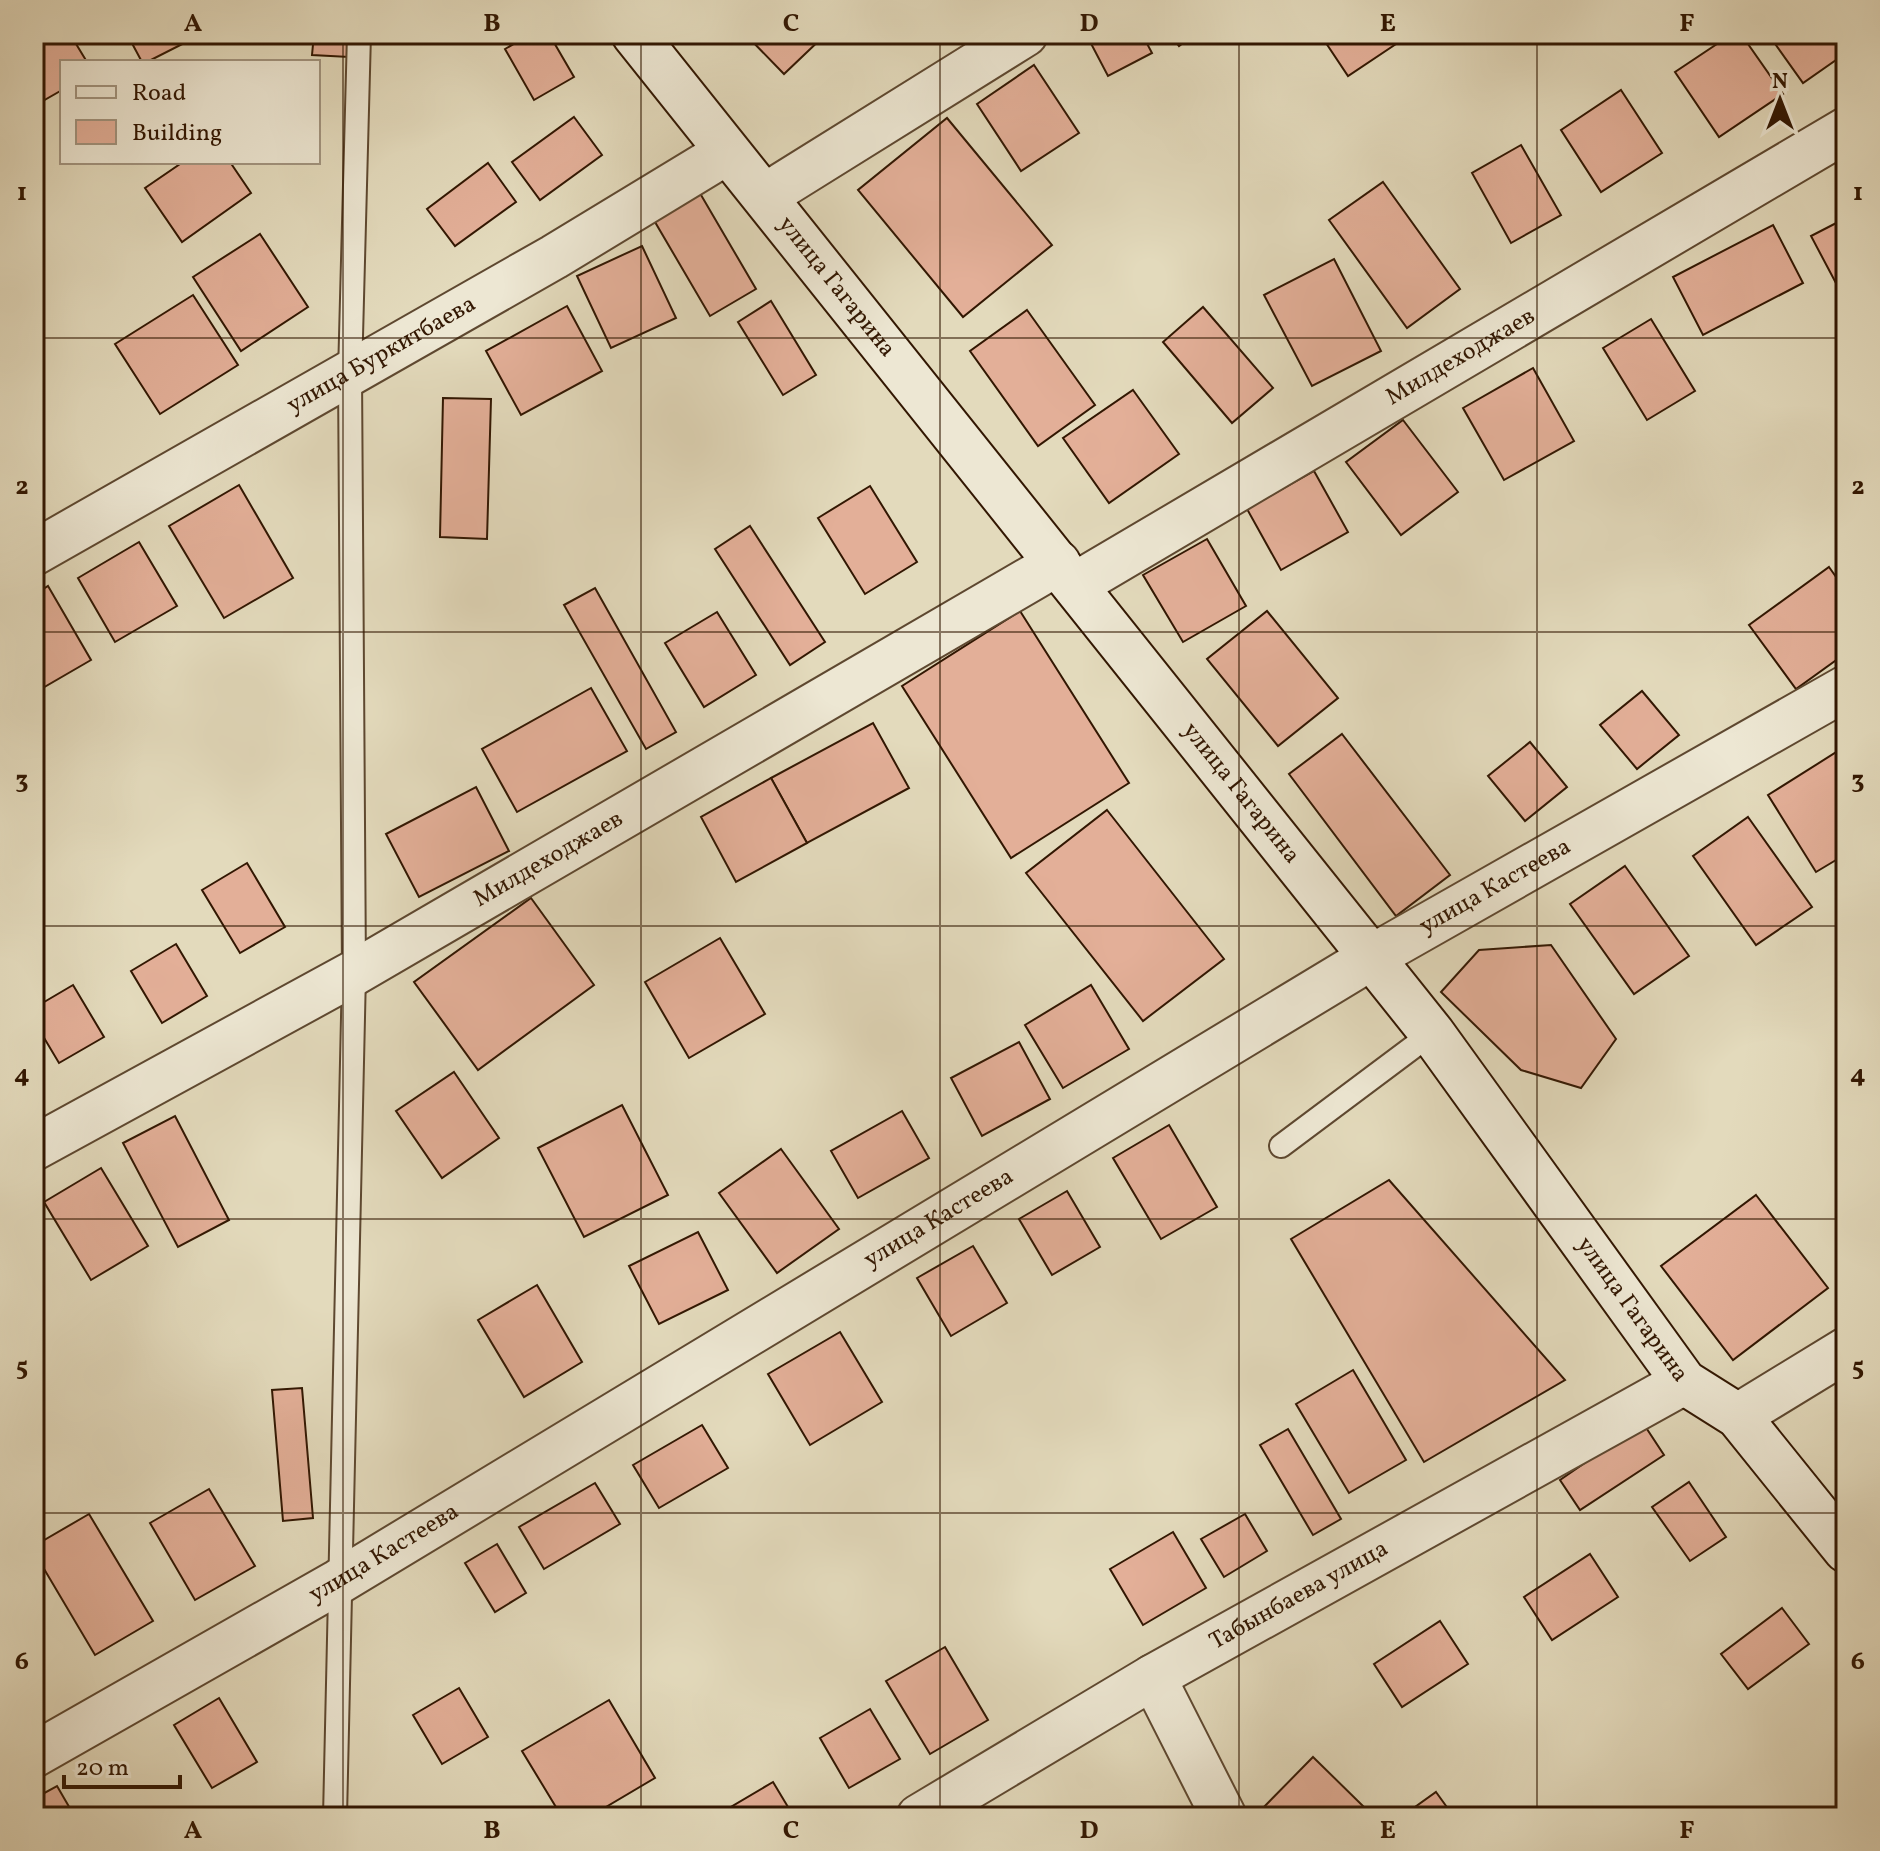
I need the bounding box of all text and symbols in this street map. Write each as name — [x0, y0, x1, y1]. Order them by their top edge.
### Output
text: A — [184, 6, 203, 42]
text: B — [483, 6, 501, 42]
text: C — [783, 6, 799, 42]
text: D — [1079, 6, 1099, 42]
text: E — [1380, 6, 1396, 42]
text: F — [1679, 6, 1695, 42]
legend — [60, 60, 320, 164]
north arrow — [1740, 60, 1820, 140]
text: N — [1772, 67, 1788, 98]
text: Road — [132, 77, 186, 111]
text: Building — [132, 117, 222, 151]
text: 1 — [17, 175, 27, 211]
text: 1 — [1853, 175, 1863, 211]
street label: улица Гагарина — [769, 209, 903, 365]
street label: улица Буркитбаева — [281, 288, 482, 423]
street label: Милдеходжаев — [1380, 300, 1542, 415]
text: 2 — [15, 469, 29, 505]
text: 2 — [1851, 469, 1865, 505]
street label: улица Гагарина — [1174, 716, 1308, 871]
text: 3 — [15, 763, 29, 799]
text: 3 — [1851, 763, 1865, 799]
street label: Милдеходжаев — [467, 803, 630, 917]
street label: улица Кастеева — [1413, 830, 1578, 944]
text: 4 — [14, 1057, 30, 1093]
text: 4 — [1850, 1057, 1866, 1093]
street label: улица Кастеева — [858, 1160, 1020, 1277]
street label: улица Гагарина — [1568, 1230, 1696, 1390]
text: 5 — [16, 1350, 28, 1386]
text: 5 — [1852, 1350, 1864, 1386]
street label: улица Кастеева — [303, 1496, 466, 1612]
street label: Табынбаева улица — [1204, 1532, 1395, 1659]
text: 6 — [15, 1644, 29, 1680]
text: 6 — [1851, 1644, 1865, 1680]
scale bar — [64, 1739, 180, 1789]
text: 20 m — [76, 1752, 129, 1786]
text: A — [184, 1813, 203, 1849]
text: B — [483, 1813, 501, 1849]
text: C — [783, 1813, 799, 1849]
text: D — [1079, 1813, 1099, 1849]
text: E — [1380, 1813, 1396, 1849]
text: F — [1679, 1813, 1695, 1849]

